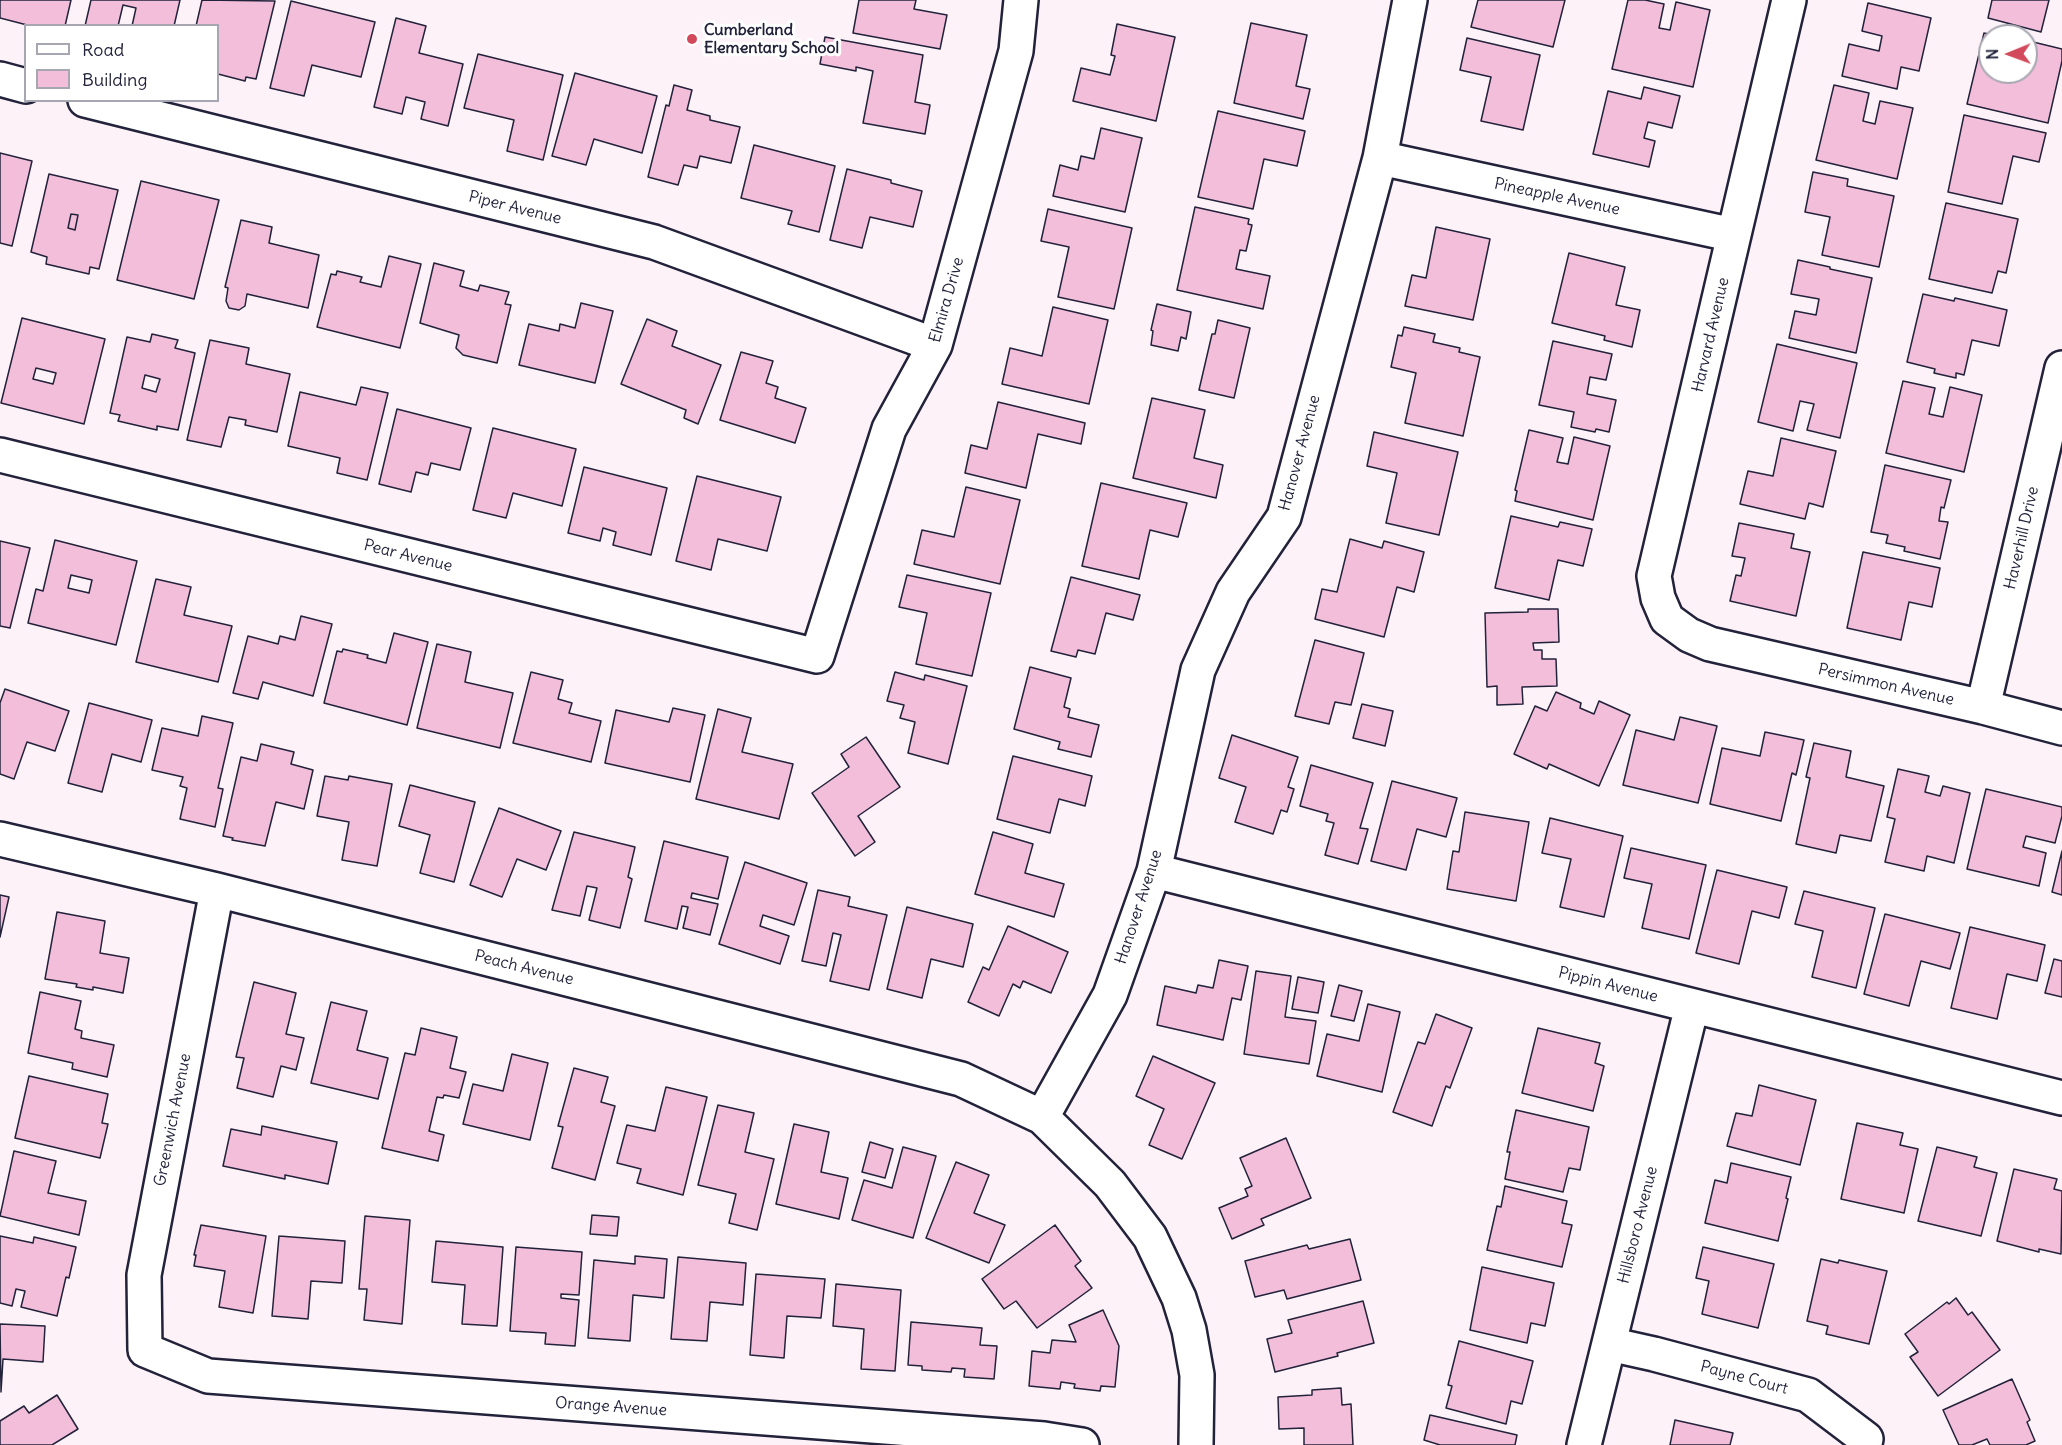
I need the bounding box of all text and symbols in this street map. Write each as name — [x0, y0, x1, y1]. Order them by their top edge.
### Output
place label: Cumberland Elementary School — [704, 20, 839, 58]
legend — [24, 24, 219, 102]
north arrow — [1978, 24, 2038, 84]
marker: Cumberland Elementary School — [685, 32, 699, 46]
text: Road — [82, 38, 124, 61]
text: N — [1982, 49, 2002, 60]
text: Building — [82, 68, 147, 91]
street label: Pineapple Avenue — [1492, 174, 1622, 220]
street label: Piper Avenue — [467, 187, 563, 229]
street label: Elmira Drive — [926, 255, 968, 345]
street label: Harvard Avenue — [1688, 276, 1734, 394]
street label: Hanover Avenue — [1275, 393, 1325, 513]
street label: Haverhill Drive — [2001, 485, 2043, 591]
street label: Pear Avenue — [362, 536, 454, 576]
street label: Persimmon Avenue — [1816, 660, 1956, 710]
street label: Hanover Avenue — [1111, 847, 1167, 967]
street label: Peach Avenue — [472, 946, 576, 990]
street label: Pippin Avenue — [1556, 963, 1660, 1007]
street label: Greenwich Avenue — [151, 1052, 195, 1188]
street label: Hillsboro Avenue — [1614, 1164, 1662, 1286]
street label: Payne Court — [1698, 1357, 1790, 1399]
street label: Orange Avenue — [554, 1394, 668, 1420]

